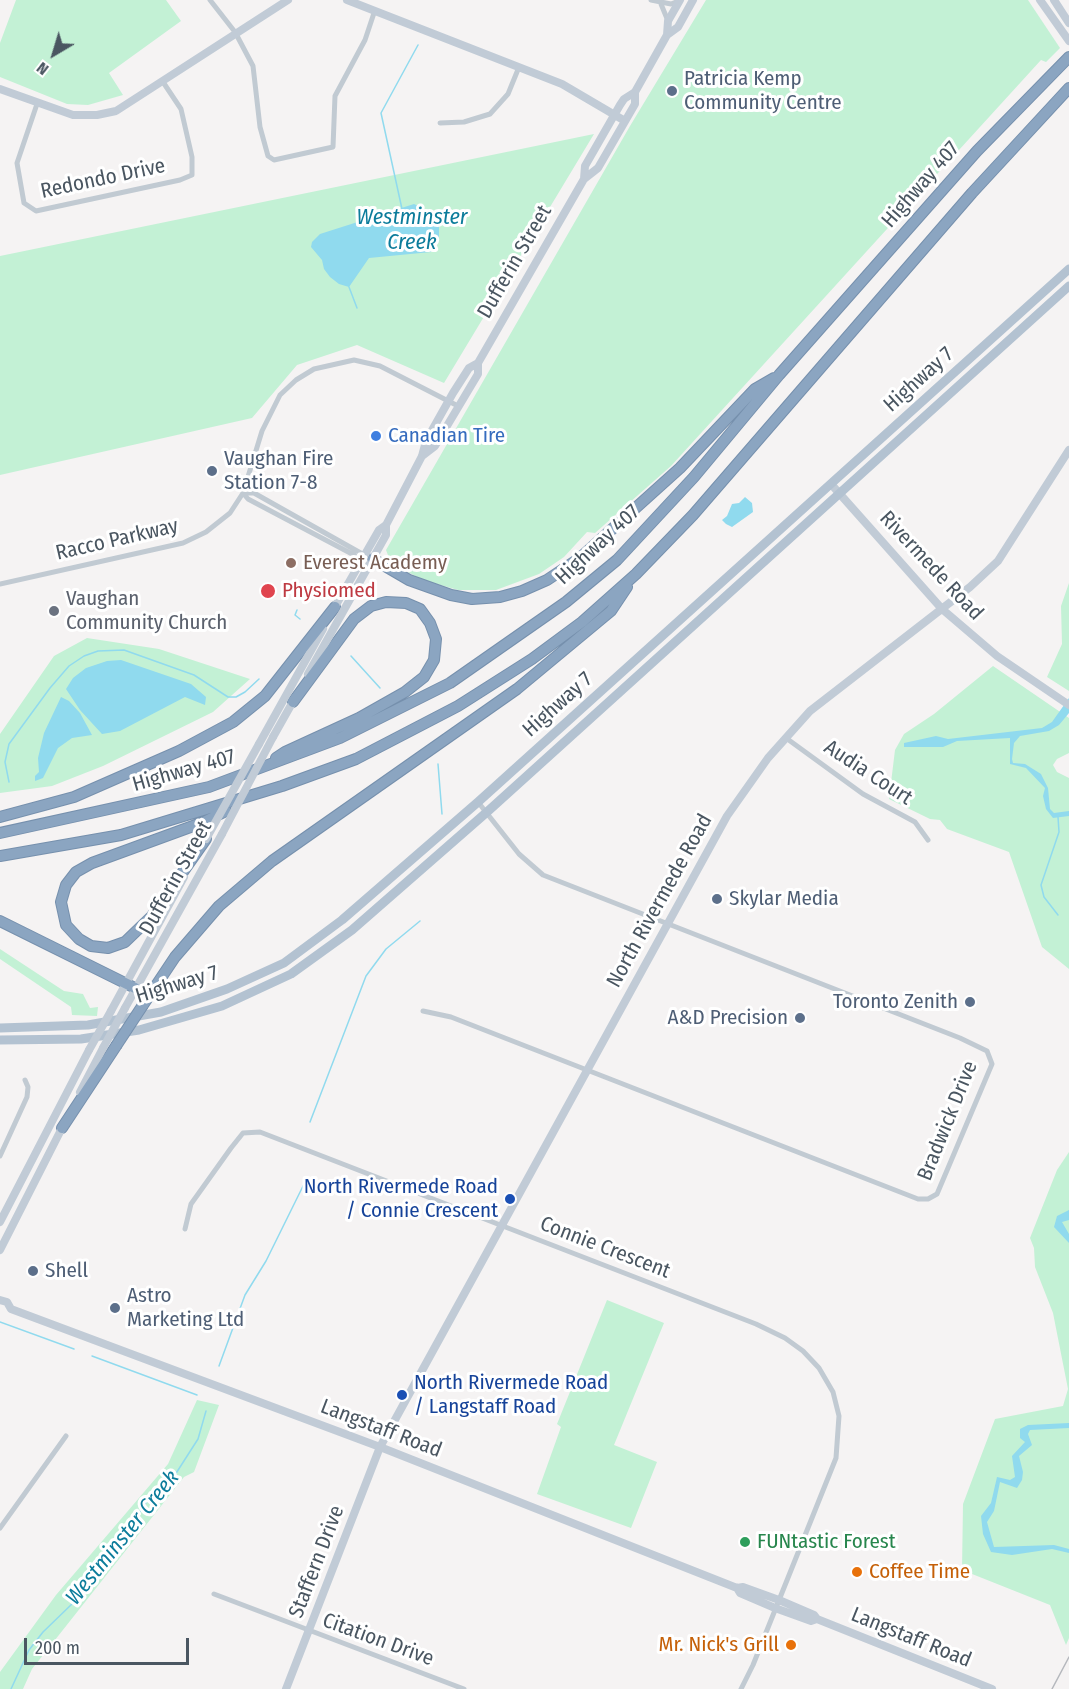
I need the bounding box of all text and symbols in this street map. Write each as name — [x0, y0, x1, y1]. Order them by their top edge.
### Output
north arrow — [24, 24, 84, 84]
text: N — [33, 58, 52, 79]
place label: Patricia Kemp Community Centre — [684, 66, 842, 116]
marker: Patricia Kemp Community Centre — [665, 84, 679, 98]
street label: Highway 407 — [877, 137, 965, 233]
street label: Redondo Drive — [38, 154, 168, 204]
street label: Dufferin Street — [472, 201, 558, 323]
water label: Westminster Creek — [357, 205, 467, 256]
street label: Highway 7 — [879, 342, 959, 418]
place label: Canadian Tire — [388, 423, 505, 449]
marker: Canadian Tire — [369, 429, 383, 443]
place label: Vaughan Fire Station 7-8 — [224, 446, 333, 496]
marker: Vaughan Fire Station 7-8 — [205, 464, 219, 478]
street label: Highway 407 — [551, 500, 645, 590]
street label: Rivermede Road — [874, 506, 988, 626]
street label: Racco Parkway — [53, 514, 181, 566]
place label: Everest Academy — [303, 550, 447, 576]
marker: Everest Academy — [284, 556, 298, 570]
place label: Physiomed — [282, 578, 376, 604]
marker: Physiomed — [259, 582, 277, 600]
place label: Vaughan Community Church — [66, 586, 227, 636]
marker: Vaughan Community Church — [47, 604, 61, 618]
street label: Highway 7 — [518, 667, 598, 743]
street label: Audia Court — [819, 735, 917, 811]
street label: Highway 407 — [130, 744, 238, 798]
street label: North Rivermede Road — [602, 810, 718, 992]
street label: Dufferin Street — [134, 817, 218, 939]
place label: Skylar Media — [729, 886, 839, 912]
marker: Skylar Media — [710, 892, 724, 906]
street label: Highway 7 — [133, 960, 221, 1010]
place label: Toronto Zenith — [833, 989, 958, 1015]
marker: Toronto Zenith — [963, 995, 977, 1009]
place label: A&D Precision — [668, 1005, 788, 1031]
marker: A&D Precision — [793, 1011, 807, 1025]
street label: Bradwick Drive — [913, 1057, 983, 1185]
place label: North Rivermede Road / Connie Crescent — [304, 1174, 498, 1224]
marker: North Rivermede Road / Connie Crescent — [503, 1192, 517, 1206]
street label: Connie Crescent — [536, 1212, 674, 1284]
place label: Shell — [45, 1258, 88, 1284]
marker: Shell — [26, 1264, 40, 1278]
place label: Astro Marketing Ltd — [127, 1283, 244, 1333]
marker: Astro Marketing Ltd — [108, 1301, 122, 1315]
place label: North Rivermede Road / Langstaff Road — [414, 1370, 608, 1420]
marker: North Rivermede Road / Langstaff Road — [395, 1388, 409, 1402]
street label: Langstaff Road — [317, 1394, 445, 1464]
water label: Westminster Creek — [61, 1465, 185, 1611]
street label: Staffern Drive — [284, 1502, 350, 1622]
place label: FUNtastic Forest — [757, 1529, 896, 1555]
marker: FUNtastic Forest — [738, 1535, 752, 1549]
place label: Coffee Time — [869, 1559, 970, 1585]
marker: Coffee Time — [850, 1565, 864, 1579]
street label: Langstaff Road — [847, 1602, 975, 1674]
street label: Citation Drive — [319, 1608, 437, 1672]
scale bar — [27, 1626, 192, 1664]
place label: Mr. Nick's Grill — [659, 1632, 779, 1658]
text: 200 m — [35, 1637, 80, 1659]
marker: Mr. Nick's Grill — [784, 1638, 798, 1652]

